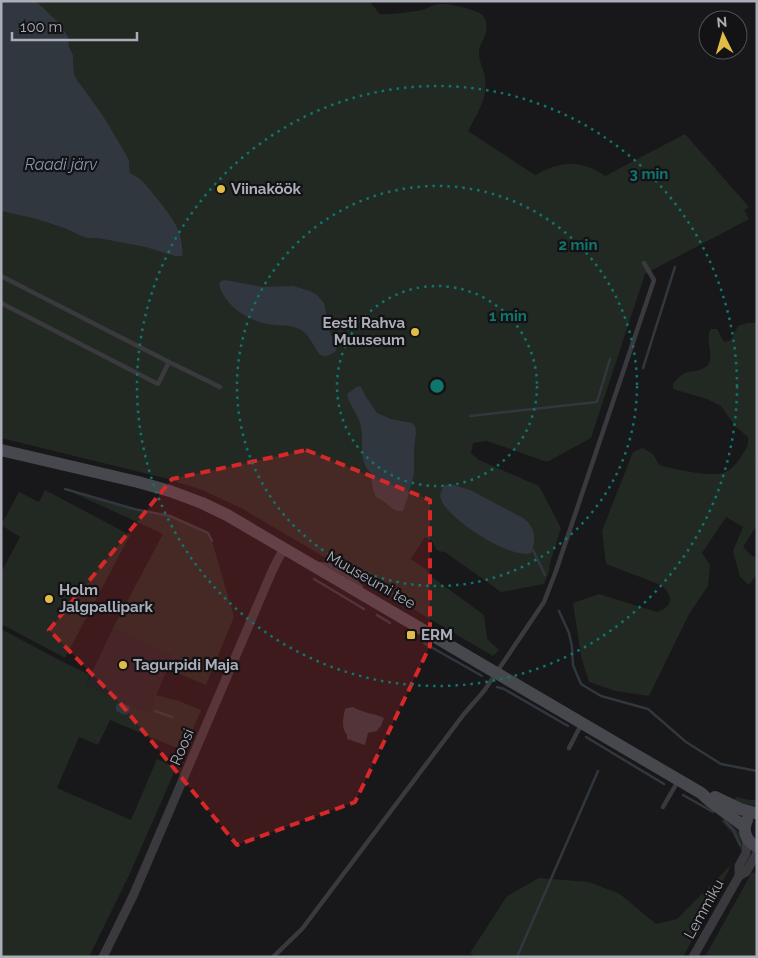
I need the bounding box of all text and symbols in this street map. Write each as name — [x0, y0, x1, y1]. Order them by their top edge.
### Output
scale bar — [12, 10, 138, 42]
north arrow — [698, 10, 748, 60]
text: N — [716, 14, 728, 30]
text: 100 m — [20, 18, 62, 36]
water label: Raadi järv — [25, 155, 97, 174]
text: 3 min — [630, 165, 668, 183]
place label: Viinaköök — [231, 180, 302, 198]
marker: Viinaköök — [215, 183, 227, 195]
text: 2 min — [559, 236, 597, 254]
text: 1 min — [489, 307, 527, 325]
place label: Eesti Rahva Muuseum — [323, 314, 405, 349]
marker: Eesti Rahva Muuseum — [409, 326, 421, 338]
centre of rings — [428, 377, 446, 395]
street label: Muuseumi tee — [323, 547, 419, 613]
place label: Holm Jalgpallipark — [59, 581, 153, 616]
marker: Holm Jalgpallipark — [43, 593, 55, 605]
place label: ERM — [421, 626, 453, 644]
marker: ERM — [405, 629, 417, 641]
place label: Tagurpidi Maja — [133, 656, 239, 674]
marker: Tagurpidi Maja — [117, 659, 129, 671]
street label: Roosi — [166, 726, 198, 768]
street label: Lemmiku — [680, 876, 728, 942]

